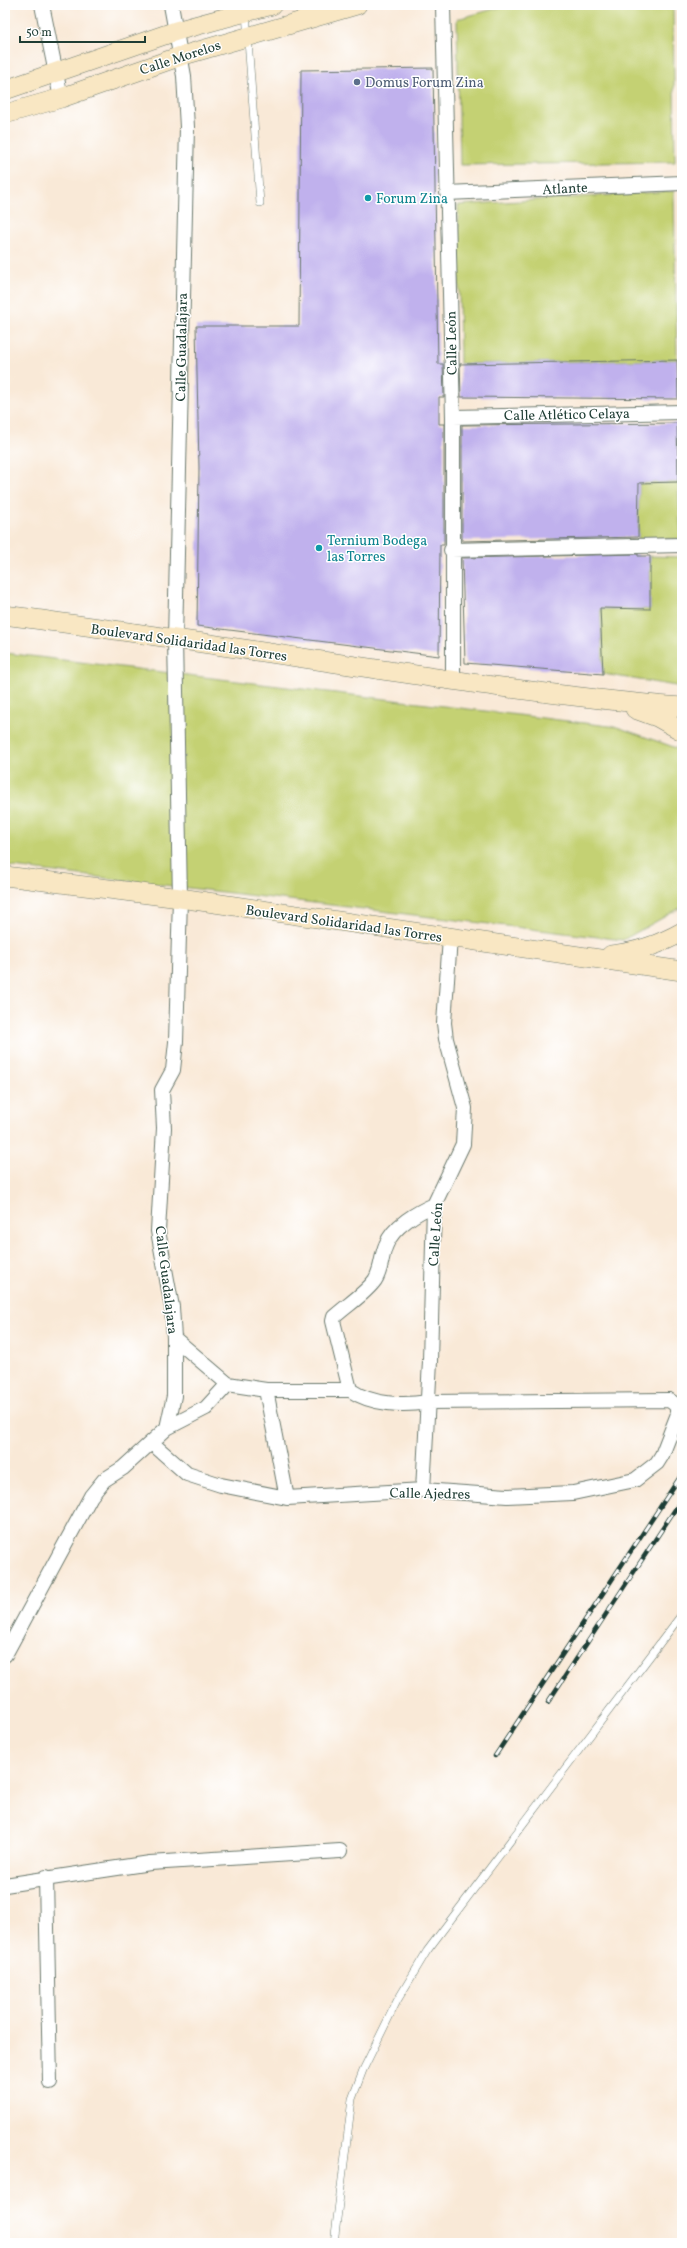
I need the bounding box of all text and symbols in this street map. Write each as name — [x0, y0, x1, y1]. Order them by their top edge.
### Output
scale bar — [20, 18, 145, 44]
text: 50 m — [26, 25, 52, 41]
street label: Calle Morelos — [137, 36, 223, 80]
place label: Domus Forum Zina — [365, 74, 484, 93]
marker: Domus Forum Zina — [352, 77, 362, 87]
street label: Atlante — [542, 179, 589, 200]
place label: Forum Zina — [376, 190, 448, 209]
marker: Forum Zina — [363, 193, 373, 203]
street label: Calle Guadalajara — [172, 292, 193, 402]
street label: Calle León — [442, 311, 463, 375]
street label: Calle Atlético Celaya — [504, 405, 630, 426]
place label: Ternium Bodega las Torres — [327, 532, 427, 567]
marker: Ternium Bodega las Torres — [314, 543, 324, 553]
street label: Boulevard Solidaridad las Torres — [89, 620, 288, 667]
street label: Boulevard Solidaridad las Torres — [244, 901, 443, 948]
street label: Calle León — [425, 1201, 448, 1267]
street label: Calle Guadalajara — [149, 1225, 182, 1335]
street label: Calle Ajedres — [389, 1484, 470, 1505]

